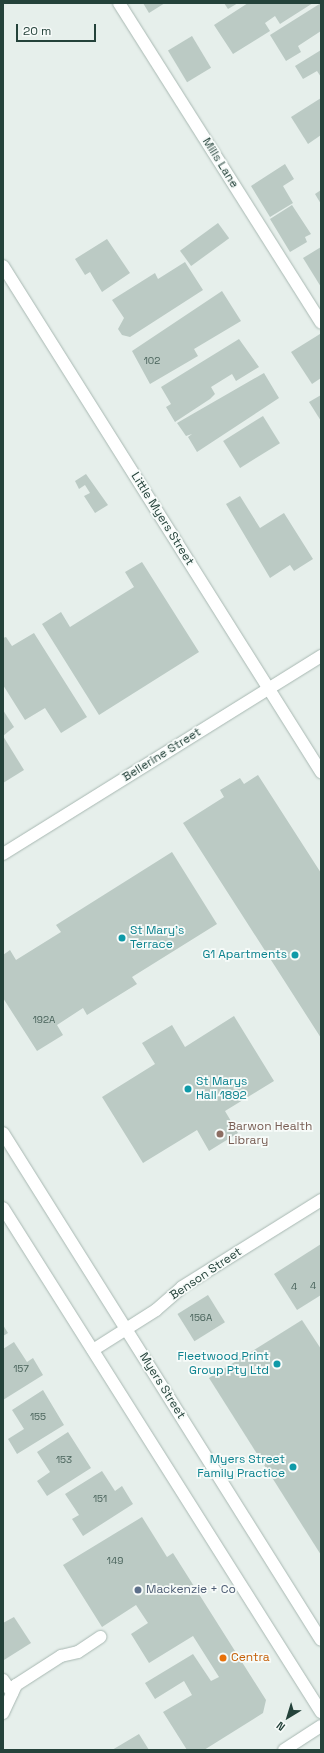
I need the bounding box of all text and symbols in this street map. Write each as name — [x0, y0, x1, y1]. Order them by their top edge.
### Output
scale bar — [18, 16, 98, 42]
text: 20 m — [23, 23, 51, 39]
street label: Mills Lane — [199, 135, 241, 191]
house number: 102 — [144, 355, 160, 367]
street label: Little Myers Street — [127, 470, 197, 568]
street label: Bellerine Street — [120, 725, 204, 785]
place label: St Mary's Terrace — [130, 924, 184, 952]
marker: St Mary's Terrace — [117, 933, 127, 943]
place label: G1 Apartments — [202, 948, 287, 962]
marker: G1 Apartments — [290, 950, 300, 960]
house number: 192A — [33, 1014, 55, 1026]
place label: St Marys Hall 1892 — [196, 1075, 247, 1103]
marker: St Marys Hall 1892 — [183, 1084, 193, 1094]
place label: Barwon Health Library — [228, 1120, 312, 1148]
marker: Barwon Health Library — [215, 1129, 225, 1139]
street label: Benson Street — [167, 1245, 245, 1303]
house number: 4 — [310, 1280, 316, 1292]
house number: 4 — [291, 1281, 297, 1293]
house number: 156A — [190, 1312, 212, 1324]
street label: Myers Street — [136, 1350, 188, 1422]
place label: Fleetwood Print Group Pty Ltd — [178, 1350, 269, 1378]
marker: Fleetwood Print Group Pty Ltd — [272, 1359, 282, 1369]
house number: 157 — [13, 1363, 29, 1375]
house number: 155 — [30, 1411, 46, 1423]
place label: Myers Street Family Practice — [197, 1453, 285, 1481]
house number: 153 — [56, 1454, 72, 1466]
marker: Myers Street Family Practice — [288, 1462, 298, 1472]
house number: 151 — [93, 1493, 107, 1505]
house number: 149 — [107, 1555, 123, 1567]
place label: Mackenzie + Co — [146, 1583, 236, 1597]
marker: Mackenzie + Co — [133, 1585, 143, 1595]
place label: Centra — [231, 1651, 270, 1665]
marker: Centra — [218, 1653, 228, 1663]
north arrow — [268, 1697, 308, 1737]
text: N — [273, 1719, 288, 1734]

